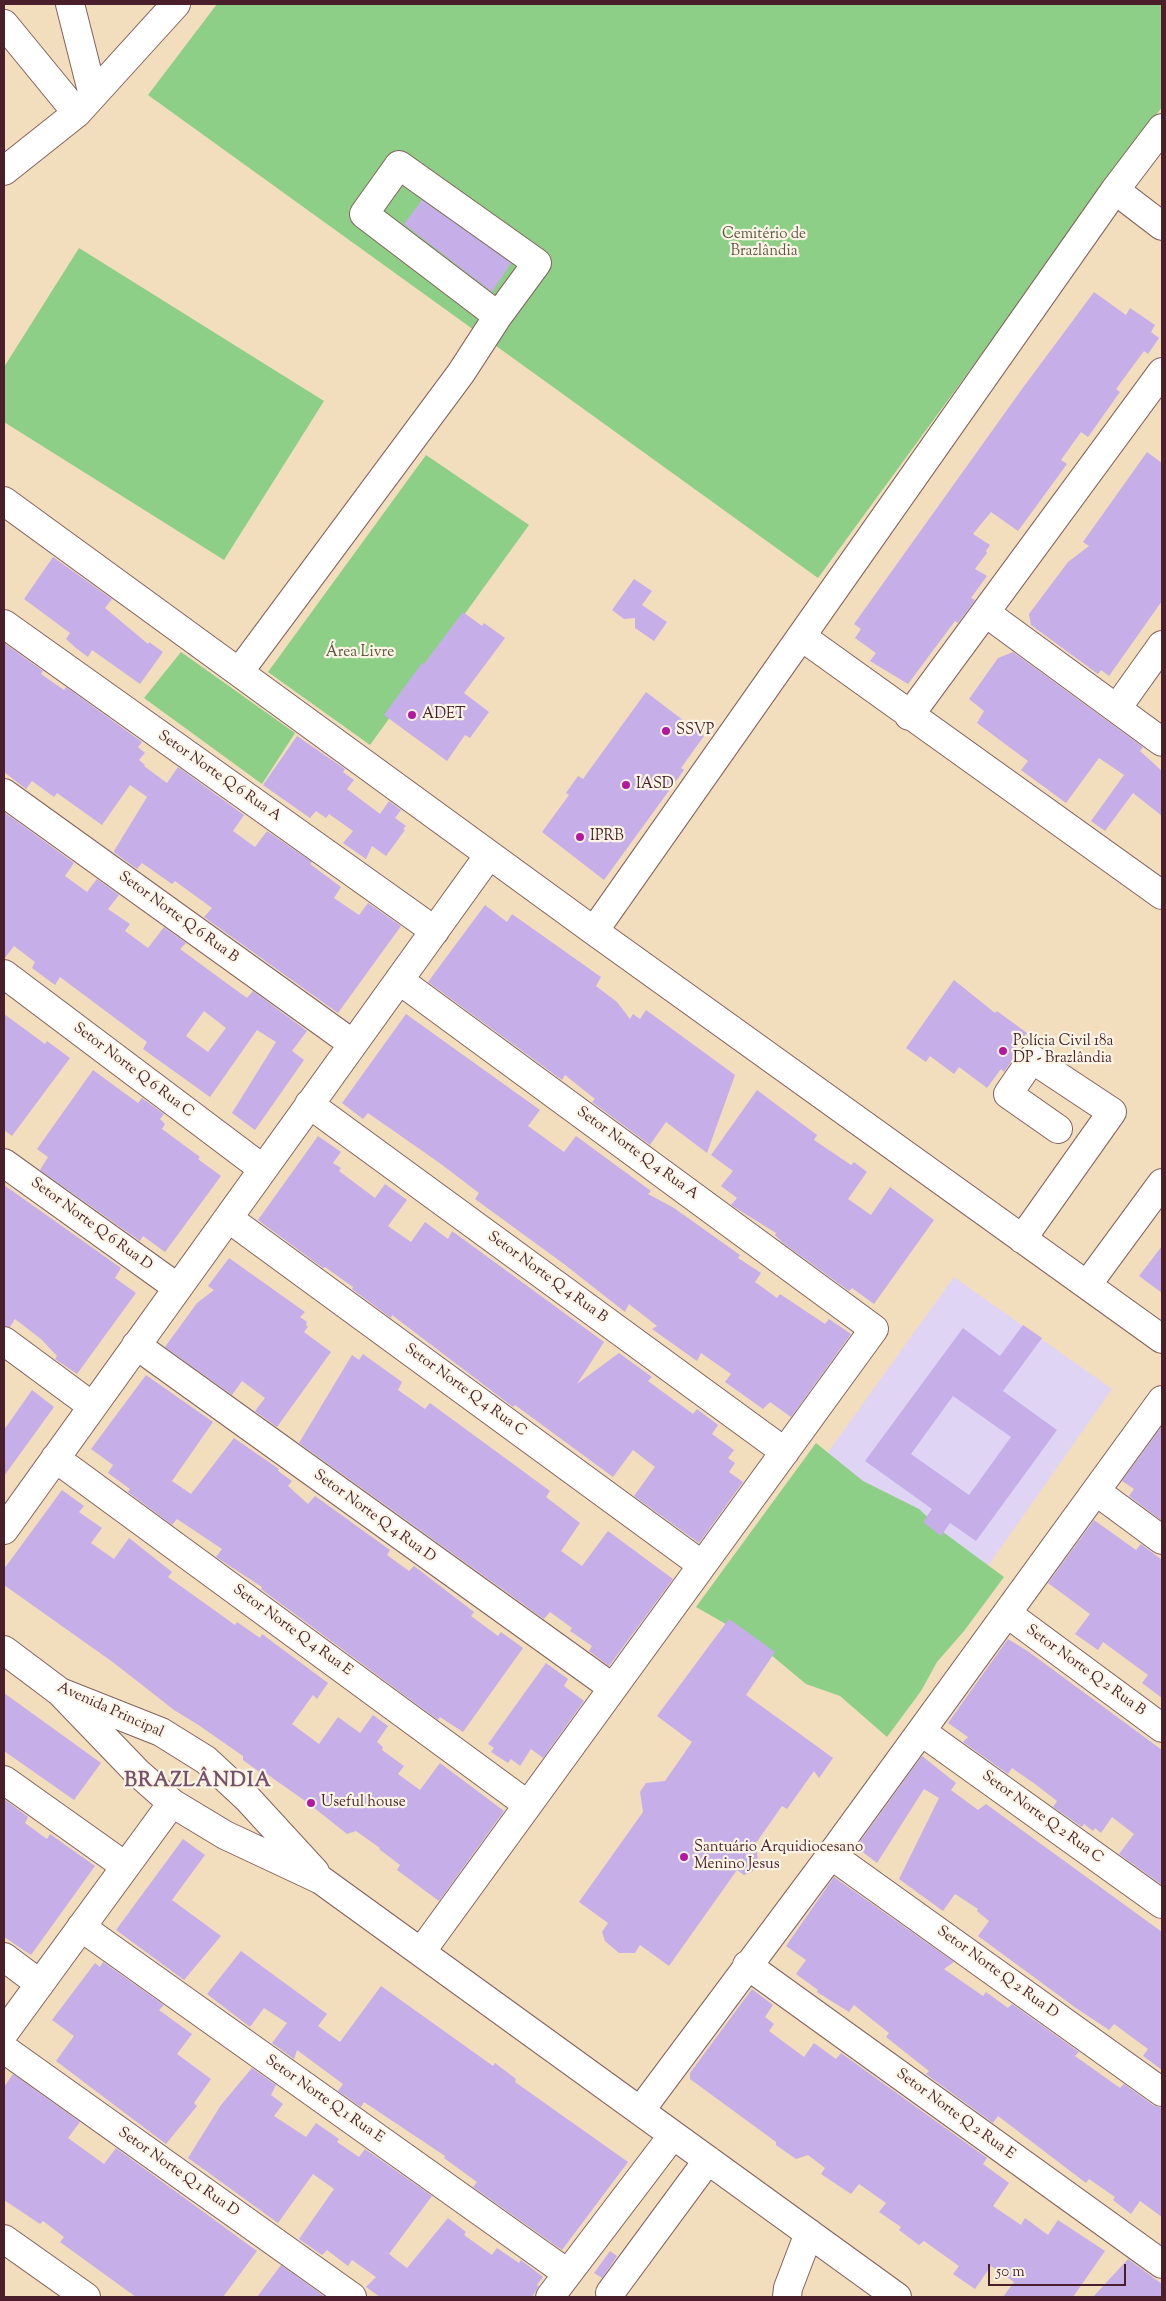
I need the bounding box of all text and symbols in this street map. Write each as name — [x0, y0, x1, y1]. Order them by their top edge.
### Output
park label: Cemitério de Brazlândia — [722, 226, 806, 261]
park label: Área Livre — [326, 644, 394, 662]
place label: ADET — [422, 706, 466, 724]
marker: ADET — [406, 709, 418, 721]
place label: SSVP — [676, 722, 714, 740]
marker: SSVP — [660, 725, 672, 737]
street label: Setor Norte Q 6 Rua A — [154, 728, 284, 826]
place label: IASD — [636, 776, 674, 794]
marker: IASD — [620, 779, 632, 791]
place label: IPRB — [590, 828, 624, 846]
marker: IPRB — [574, 831, 586, 843]
street label: Setor Norte Q 6 Rua B — [115, 868, 241, 968]
street label: Setor Norte Q 6 Rua C — [69, 1020, 197, 1122]
place label: Polícia Civil 18a DP - Brazlândia — [1013, 1033, 1114, 1068]
marker: Polícia Civil 18a DP - Brazlândia — [997, 1045, 1009, 1057]
street label: Setor Norte Q 4 Rua A — [572, 1104, 702, 1204]
street label: Setor Norte Q 6 Rua D — [27, 1175, 155, 1275]
street label: Setor Norte Q 4 Rua B — [483, 1228, 611, 1328]
street label: Setor Norte Q 4 Rua C — [400, 1341, 530, 1441]
street label: Setor Norte Q 4 Rua D — [309, 1467, 439, 1567]
street label: Setor Norte Q 4 Rua E — [229, 1582, 355, 1680]
street label: Setor Norte Q 2 Rua B — [1022, 1622, 1148, 1720]
street label: Avenida Principal — [54, 1679, 166, 1743]
street label: Setor Norte Q 2 Rua C — [978, 1768, 1106, 1868]
district label: BRAZLÂNDIA — [123, 1771, 273, 1795]
place label: Useful house — [321, 1794, 406, 1812]
marker: Useful house — [305, 1797, 317, 1809]
place label: Santuário Arquidiocesano Menino Jesus — [694, 1839, 863, 1874]
marker: Santuário Arquidiocesano Menino Jesus — [678, 1851, 690, 1863]
street label: Setor Norte Q 2 Rua D — [933, 1923, 1061, 2023]
street label: Setor Norte Q 1 Rua E — [261, 2052, 387, 2148]
street label: Setor Norte Q 2 Rua E — [892, 2066, 1018, 2164]
street label: Setor Norte Q 1 Rua D — [114, 2124, 242, 2222]
scale bar — [991, 2254, 1128, 2286]
text: 50 m — [996, 2262, 1025, 2283]

